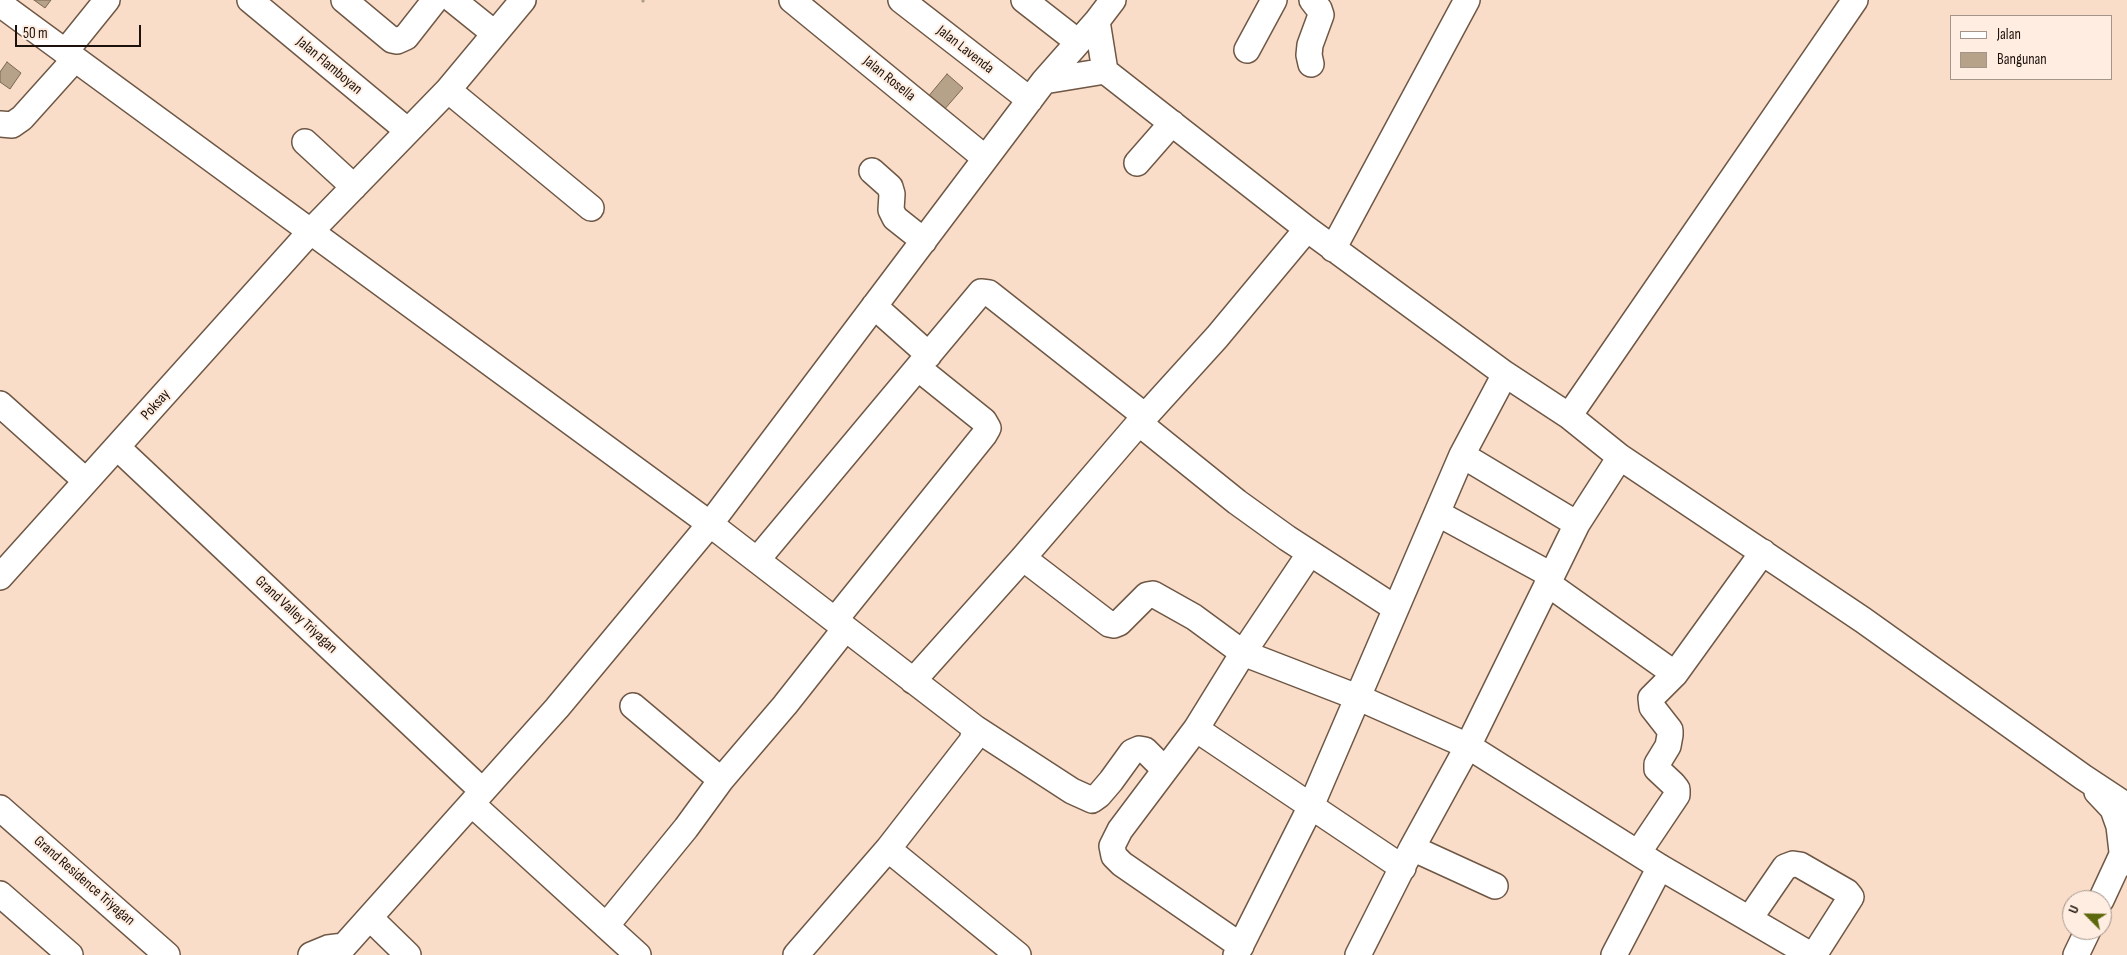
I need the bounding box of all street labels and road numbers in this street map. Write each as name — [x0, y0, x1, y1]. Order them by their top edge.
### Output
street label: Jalan Lavenda — [933, 22, 997, 78]
street label: Jalan Flamboyan — [292, 33, 366, 99]
street label: Jalan Rosella — [859, 53, 919, 105]
street label: Poksay — [138, 386, 174, 424]
street label: Grand Valley Triyagan — [251, 572, 341, 658]
street label: Grand Residence Triyagan — [30, 832, 138, 930]

